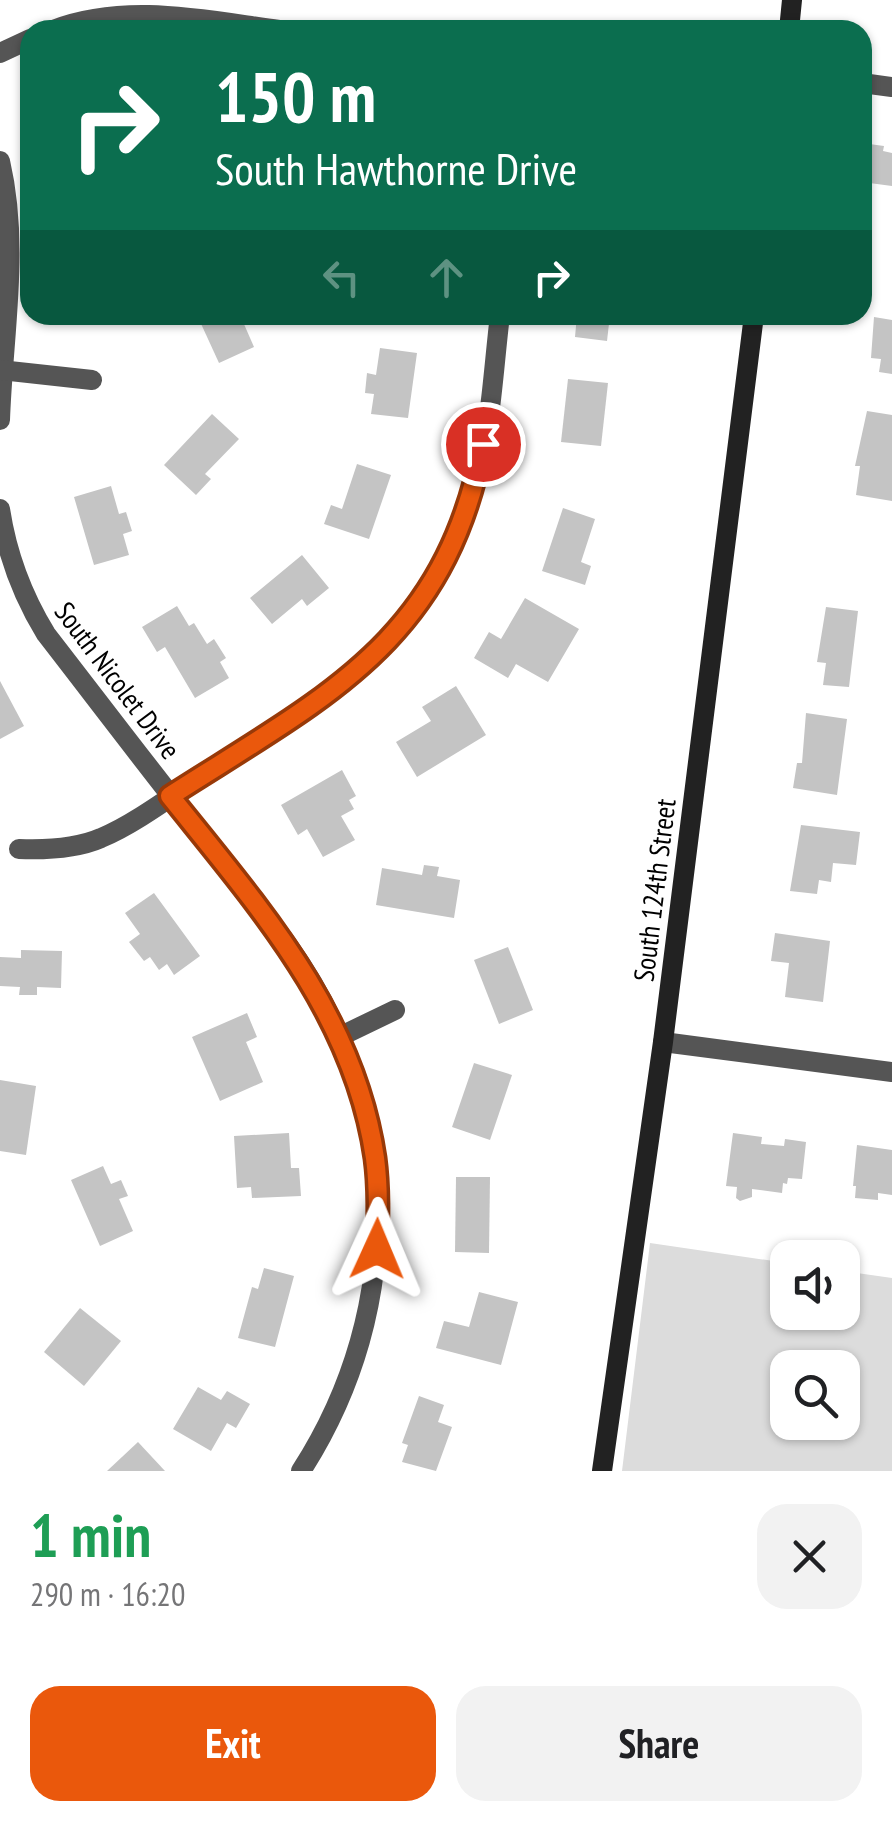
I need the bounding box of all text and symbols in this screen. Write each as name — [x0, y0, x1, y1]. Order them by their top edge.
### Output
text: 150 m — [215, 51, 376, 141]
icon: right — [50, 60, 180, 190]
text: South Hawthorne Drive — [215, 139, 577, 197]
icon: left — [314, 250, 369, 305]
icon: ahead — [419, 250, 474, 305]
icon: right — [524, 250, 579, 305]
pin — [441, 402, 526, 487]
icon: arrive — [456, 417, 511, 472]
street label: South Nicolet Drive — [47, 594, 189, 766]
street label: South 124th Street — [624, 796, 684, 984]
position arrow — [325, 1197, 429, 1301]
map controls — [770, 1240, 860, 1440]
button: sound — [770, 1240, 860, 1330]
button: search — [770, 1350, 860, 1440]
text: 1 min — [30, 1496, 151, 1574]
button: close — [757, 1504, 862, 1609]
text: 290 m · 16:20 — [30, 1573, 185, 1615]
button: Exit — [30, 1686, 436, 1801]
button: Share — [456, 1686, 862, 1801]

